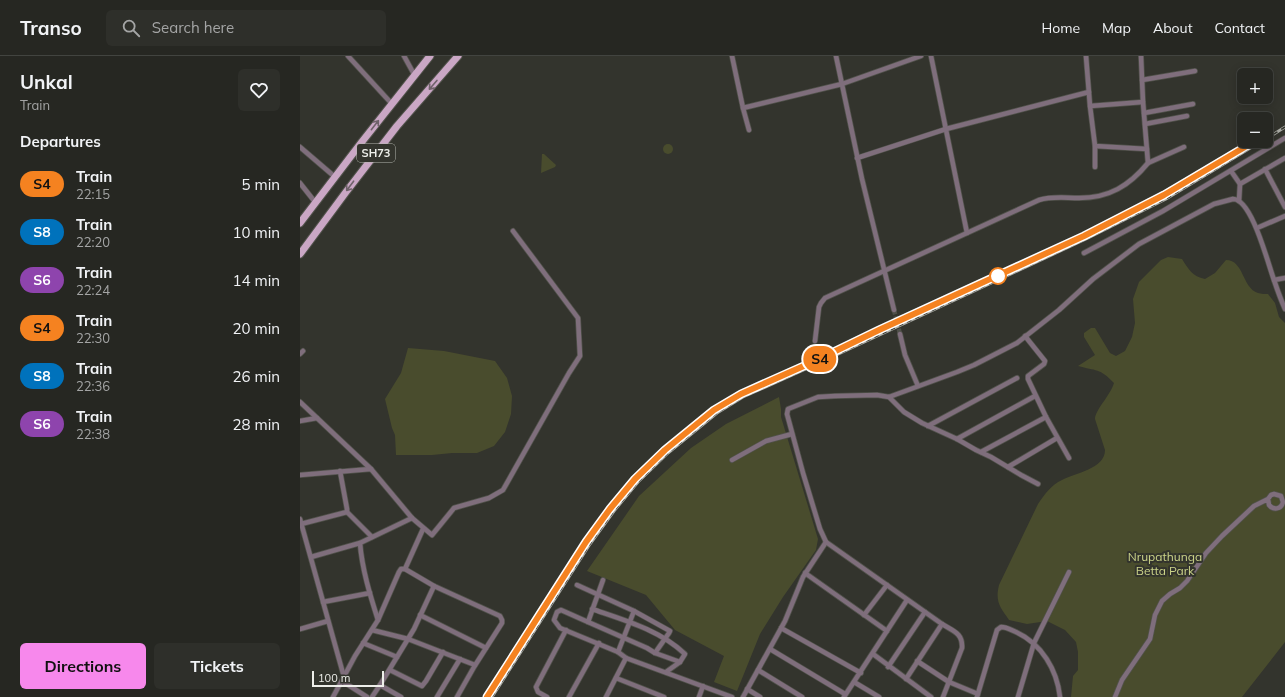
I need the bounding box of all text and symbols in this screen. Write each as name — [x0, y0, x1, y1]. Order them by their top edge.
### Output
search box — [106, 10, 386, 46]
text: Transo — [20, 16, 82, 40]
icon: search — [120, 17, 142, 39]
text: Search here — [152, 18, 234, 37]
text: Home — [1041, 19, 1080, 37]
text: Map — [1102, 19, 1131, 37]
text: About — [1153, 19, 1193, 37]
text: Contact — [1215, 19, 1265, 37]
map controls — [1237, 68, 1273, 148]
button: + — [1237, 68, 1273, 104]
button: heart — [238, 69, 280, 111]
text: Unkal — [20, 70, 73, 94]
one-way arrow — [428, 80, 437, 91]
text: Train — [20, 97, 50, 113]
button: − — [1237, 112, 1273, 148]
one-way arrow — [370, 120, 379, 131]
text: Departures — [20, 132, 101, 151]
road number: SH73 — [357, 144, 395, 162]
text: Train — [76, 167, 112, 186]
text: S4 — [33, 175, 51, 193]
text: 5 min — [242, 175, 280, 194]
one-way arrow — [346, 181, 355, 192]
text: 22:15 — [76, 186, 110, 202]
text: Train — [76, 215, 112, 234]
text: S8 — [33, 223, 51, 241]
text: 10 min — [233, 223, 280, 242]
text: 22:20 — [76, 234, 110, 250]
text: Train — [76, 263, 112, 282]
unlabelled marker — [989, 267, 1007, 285]
text: S6 — [33, 271, 51, 289]
text: 14 min — [233, 271, 280, 290]
text: 22:24 — [76, 282, 110, 298]
text: Train — [76, 311, 112, 330]
text: S4 — [33, 319, 51, 337]
text: 20 min — [233, 319, 280, 338]
text: 22:30 — [76, 330, 110, 346]
line badge: S4 — [802, 346, 838, 372]
text: S4 — [811, 350, 829, 368]
text: Train — [76, 359, 112, 378]
text: S8 — [33, 367, 51, 385]
text: 26 min — [233, 367, 280, 386]
text: 22:36 — [76, 378, 110, 394]
text: Train — [76, 407, 112, 426]
text: S6 — [33, 415, 51, 433]
text: 28 min — [233, 415, 280, 434]
text: 22:38 — [76, 426, 110, 442]
park label: Nrupathunga Betta Park — [1128, 549, 1202, 578]
button: Directions — [20, 643, 146, 689]
button: Tickets — [154, 643, 280, 689]
scale bar — [312, 669, 384, 688]
text: 100 m — [318, 671, 350, 685]

